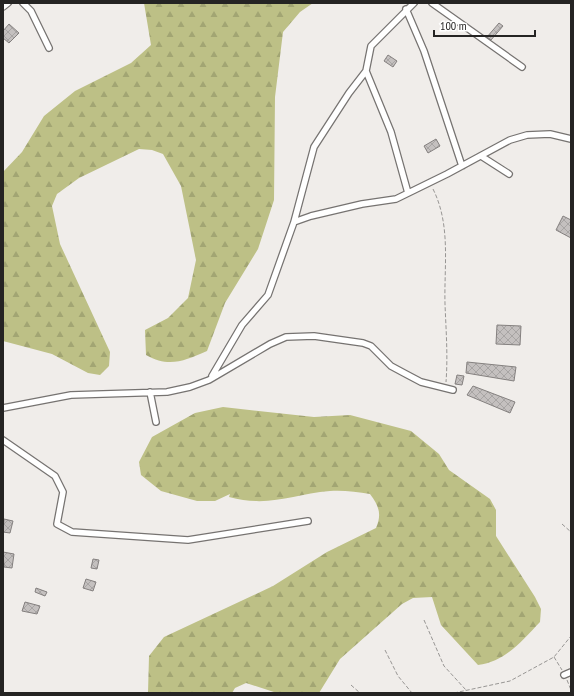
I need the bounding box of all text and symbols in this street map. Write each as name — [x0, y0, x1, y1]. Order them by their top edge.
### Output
scale bar — [434, 12, 535, 38]
text: 100 m — [440, 18, 467, 33]

